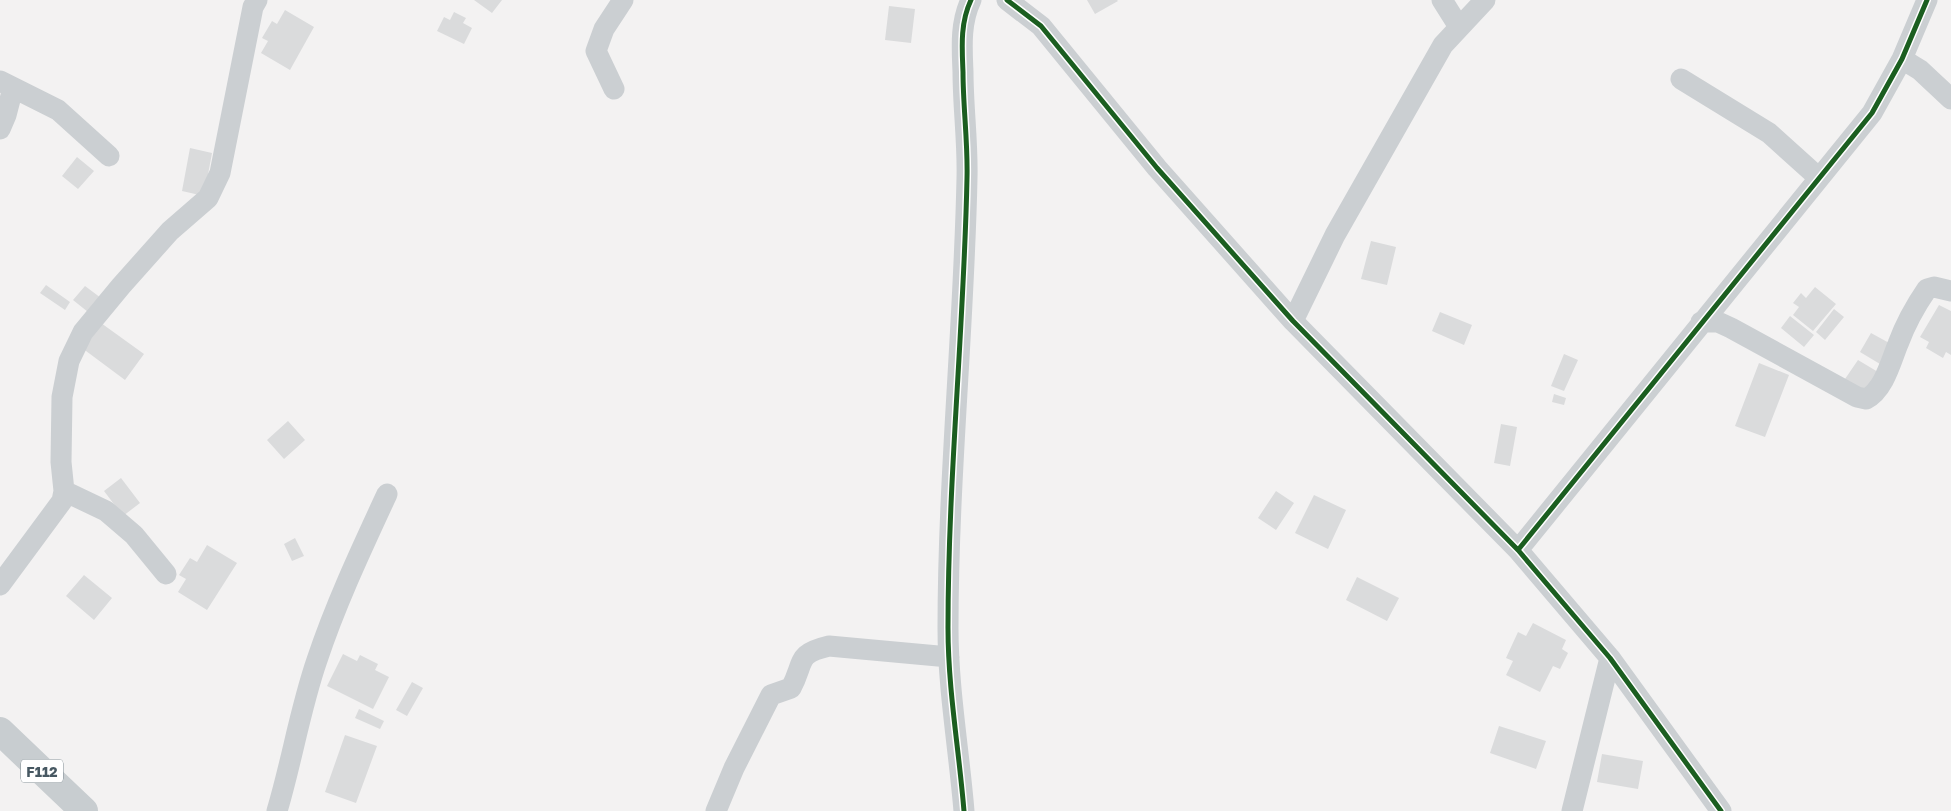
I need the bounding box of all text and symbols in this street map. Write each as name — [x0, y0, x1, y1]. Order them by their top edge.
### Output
road number: F112 — [21, 759, 63, 782]

